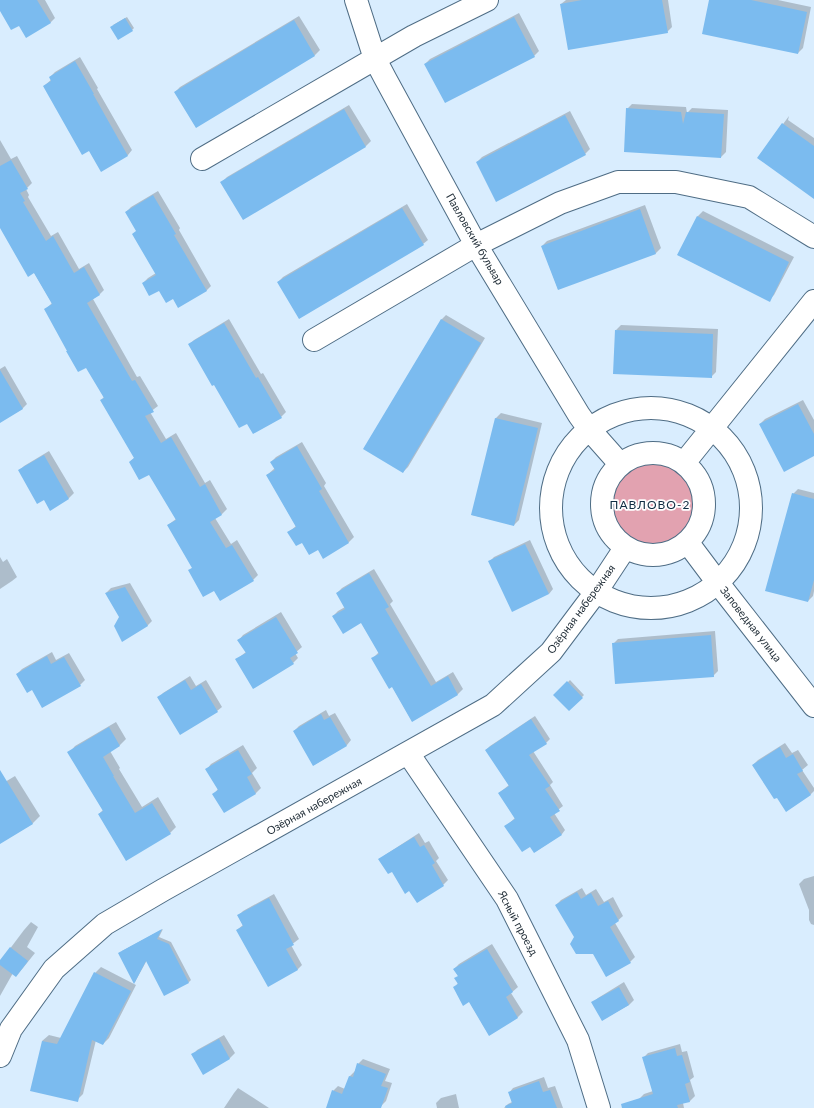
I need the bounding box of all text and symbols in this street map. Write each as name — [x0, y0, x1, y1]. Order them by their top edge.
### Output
street label: Павловский бульвар — [444, 191, 507, 287]
district label: ПАВЛОВО-2 — [610, 497, 690, 512]
street label: Озёрная набережная — [544, 562, 617, 656]
street label: Заповедная улица — [718, 583, 785, 664]
street label: Озёрная набережная — [264, 774, 364, 837]
street label: Ясный проезд — [495, 887, 541, 958]

